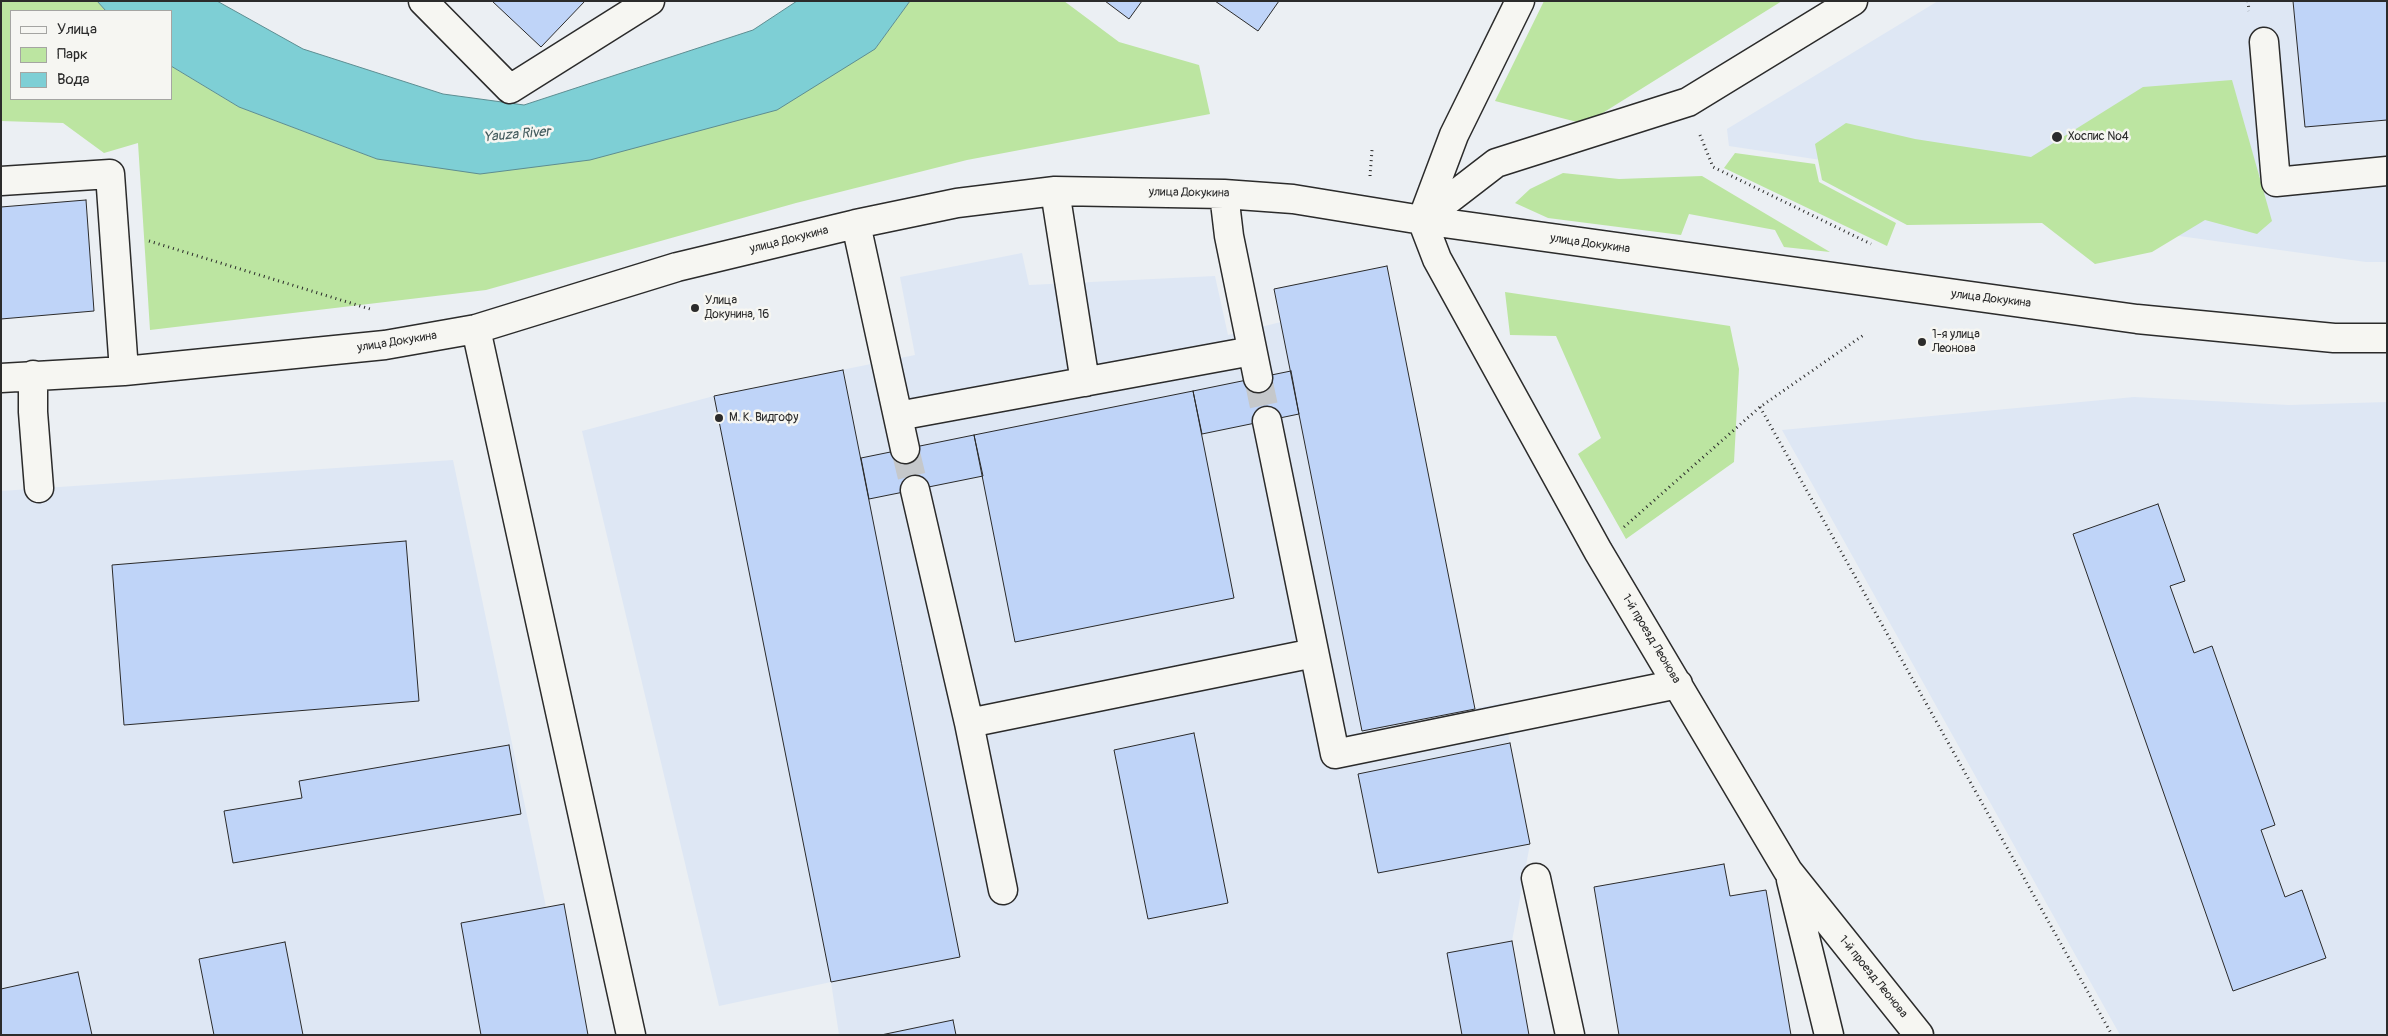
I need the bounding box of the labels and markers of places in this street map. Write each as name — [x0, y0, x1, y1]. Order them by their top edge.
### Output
marker: Хоспис №4 — [2050, 130, 2064, 144]
place label: Хоспис №4 — [2068, 130, 2129, 144]
place label: Улица Докунина, 16 — [705, 294, 769, 322]
marker: Улица Докунина, 16 — [689, 302, 701, 314]
place label: 1-я улица Леонова — [1932, 328, 1980, 356]
marker: 1-я улица Леонова — [1916, 336, 1928, 348]
place label: М. К. Видгофу — [729, 411, 798, 425]
marker: М. К. Видгофу — [713, 412, 725, 424]

